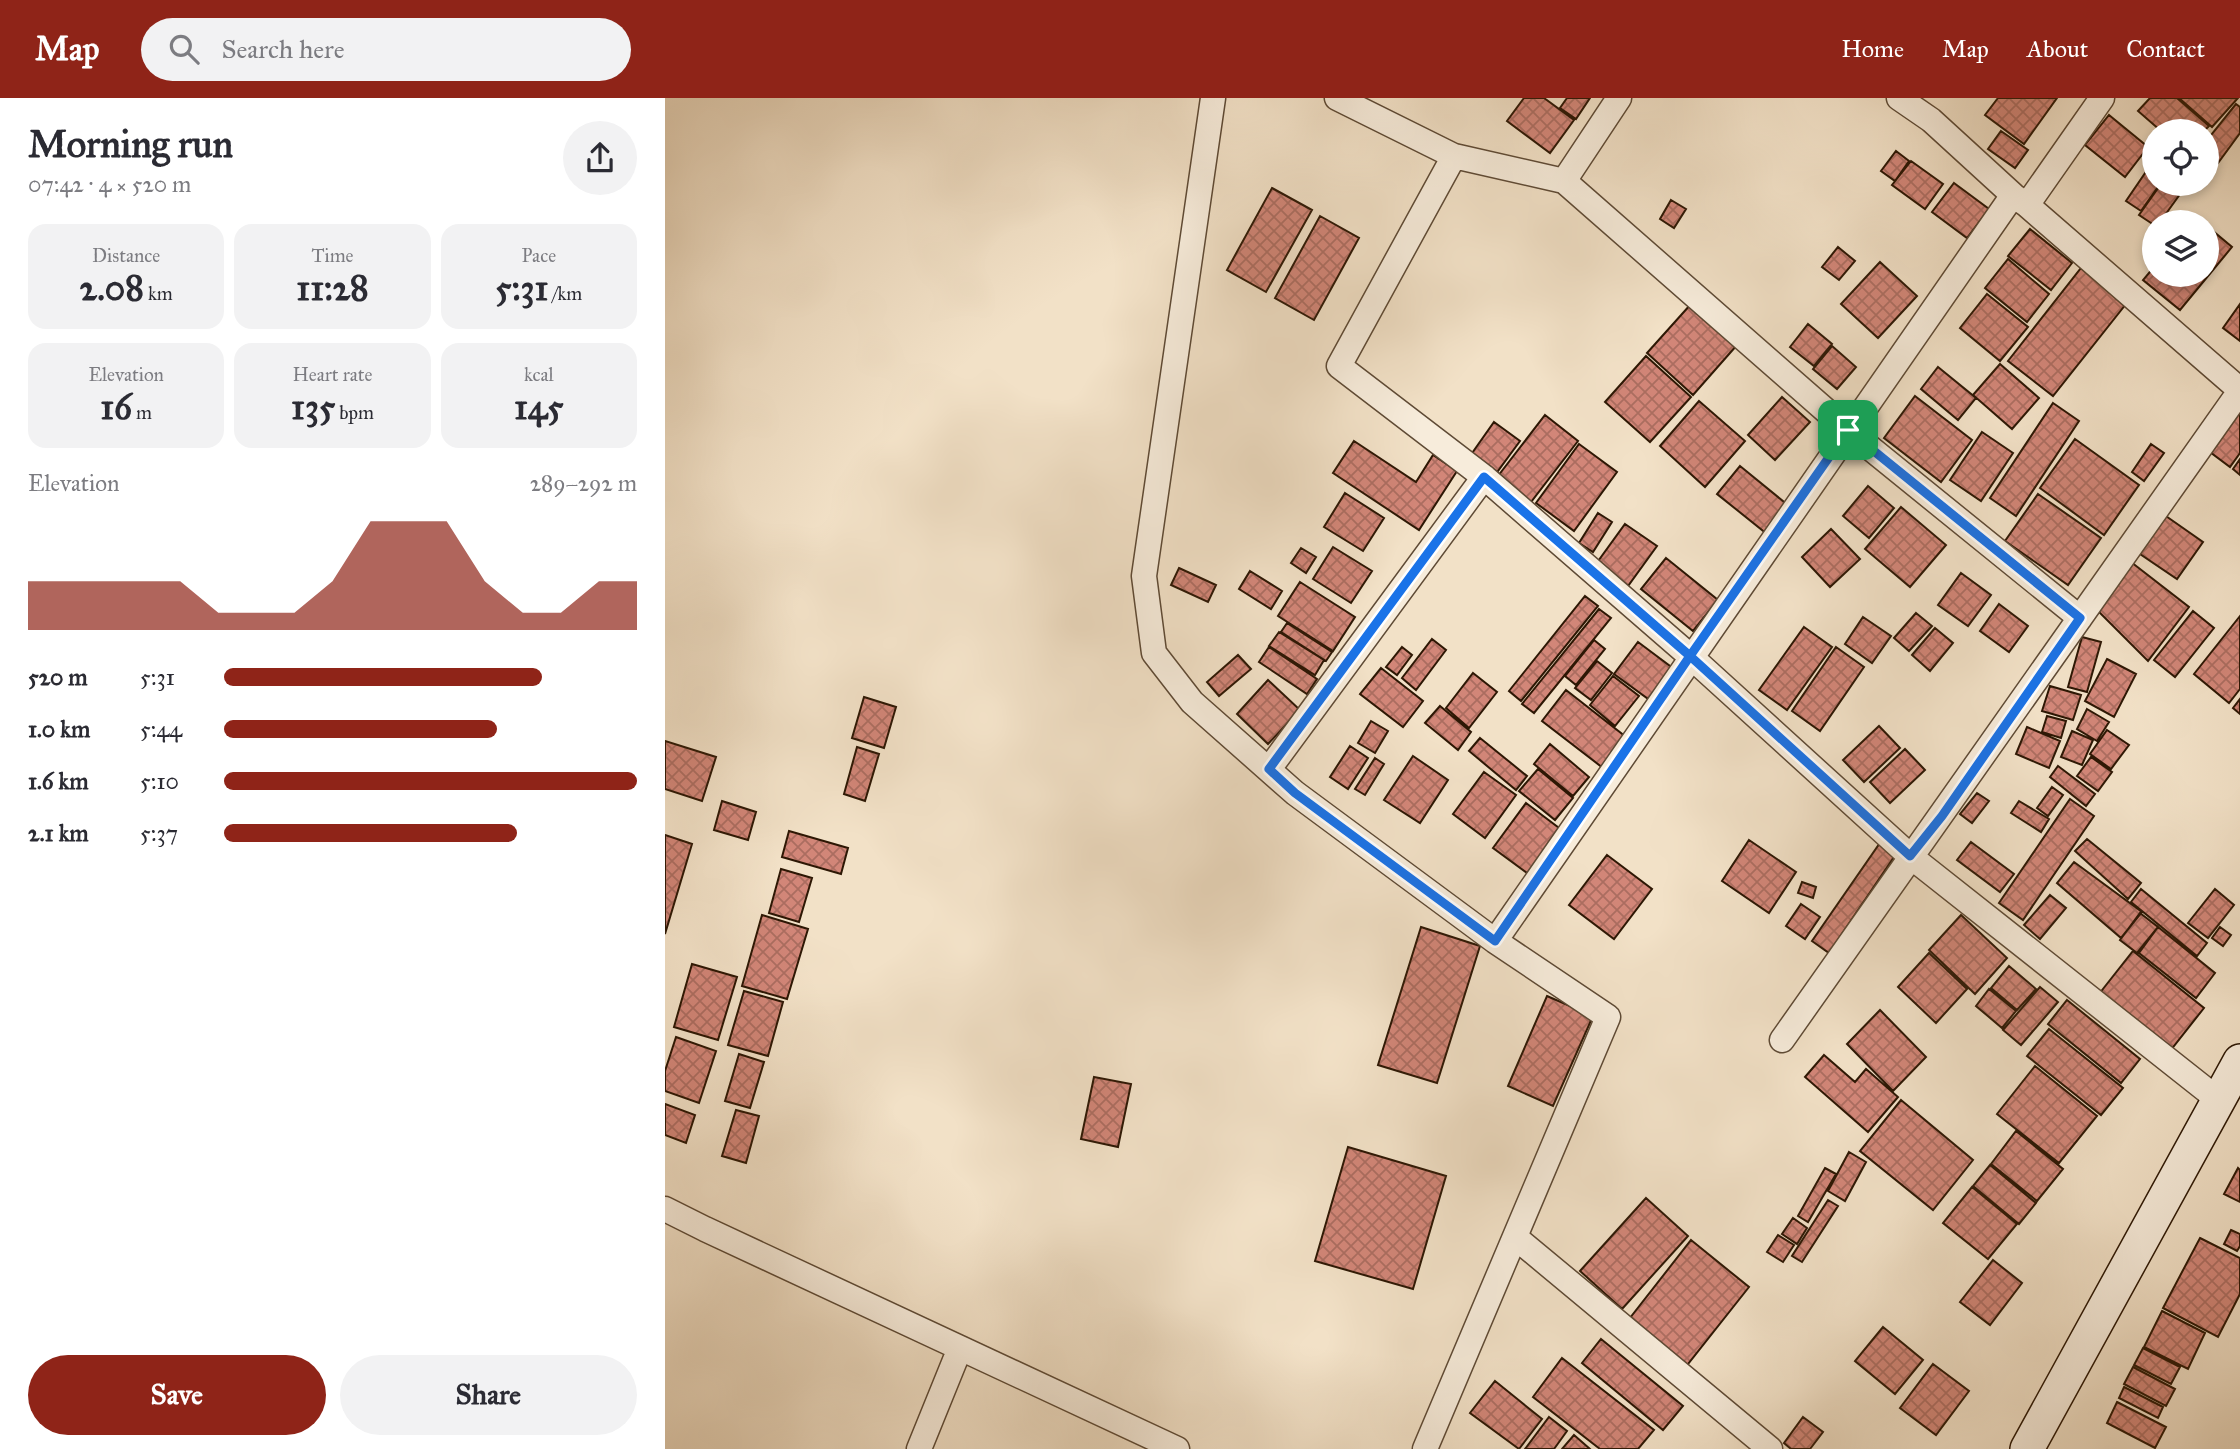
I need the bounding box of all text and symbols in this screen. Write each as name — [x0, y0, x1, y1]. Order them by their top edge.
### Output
search box — [141, 18, 631, 81]
text: Map — [35, 29, 99, 69]
icon: search — [165, 30, 203, 68]
text: Search here — [221, 33, 345, 65]
text: Home — [1841, 34, 1904, 64]
text: Map — [1942, 34, 1989, 64]
text: About — [2027, 34, 2088, 64]
text: Contact — [2126, 34, 2205, 64]
map controls — [2142, 119, 2219, 287]
button: locate — [2142, 119, 2219, 196]
text: Morning run — [28, 121, 233, 167]
button: share — [563, 121, 637, 195]
text: 07:42 · 4 × 520 m — [28, 170, 191, 198]
button: layers — [2142, 210, 2219, 287]
text: Distance — [92, 244, 160, 267]
text: Time — [311, 244, 354, 267]
text: Pace — [522, 244, 556, 267]
text: 2.08 — [80, 267, 144, 310]
text: 11:28 — [296, 267, 369, 310]
text: 5:31 — [495, 267, 548, 310]
text: km — [144, 282, 173, 305]
text: /km — [548, 282, 582, 305]
text: Elevation — [88, 363, 164, 386]
text: Heart rate — [293, 363, 372, 386]
text: kcal — [524, 363, 554, 386]
text: 16 — [100, 386, 132, 429]
text: 135 — [291, 386, 335, 429]
text: 145 — [514, 386, 564, 429]
pin — [1818, 400, 1878, 460]
text: m — [132, 401, 152, 424]
text: bpm — [335, 401, 374, 424]
icon: arrive — [1829, 411, 1867, 449]
text: Elevation — [28, 469, 119, 497]
text: 289–292 m — [530, 469, 637, 497]
text: 520 m — [28, 663, 88, 691]
text: 5:31 — [140, 663, 175, 691]
text: 1.0 km — [28, 715, 90, 743]
text: 5:44 — [140, 715, 182, 743]
text: 1.6 km — [28, 767, 89, 795]
text: 5:10 — [140, 767, 179, 795]
text: 2.1 km — [28, 819, 89, 847]
text: 5:37 — [140, 819, 178, 847]
button: Save — [28, 1355, 326, 1435]
button: Share — [340, 1355, 637, 1435]

